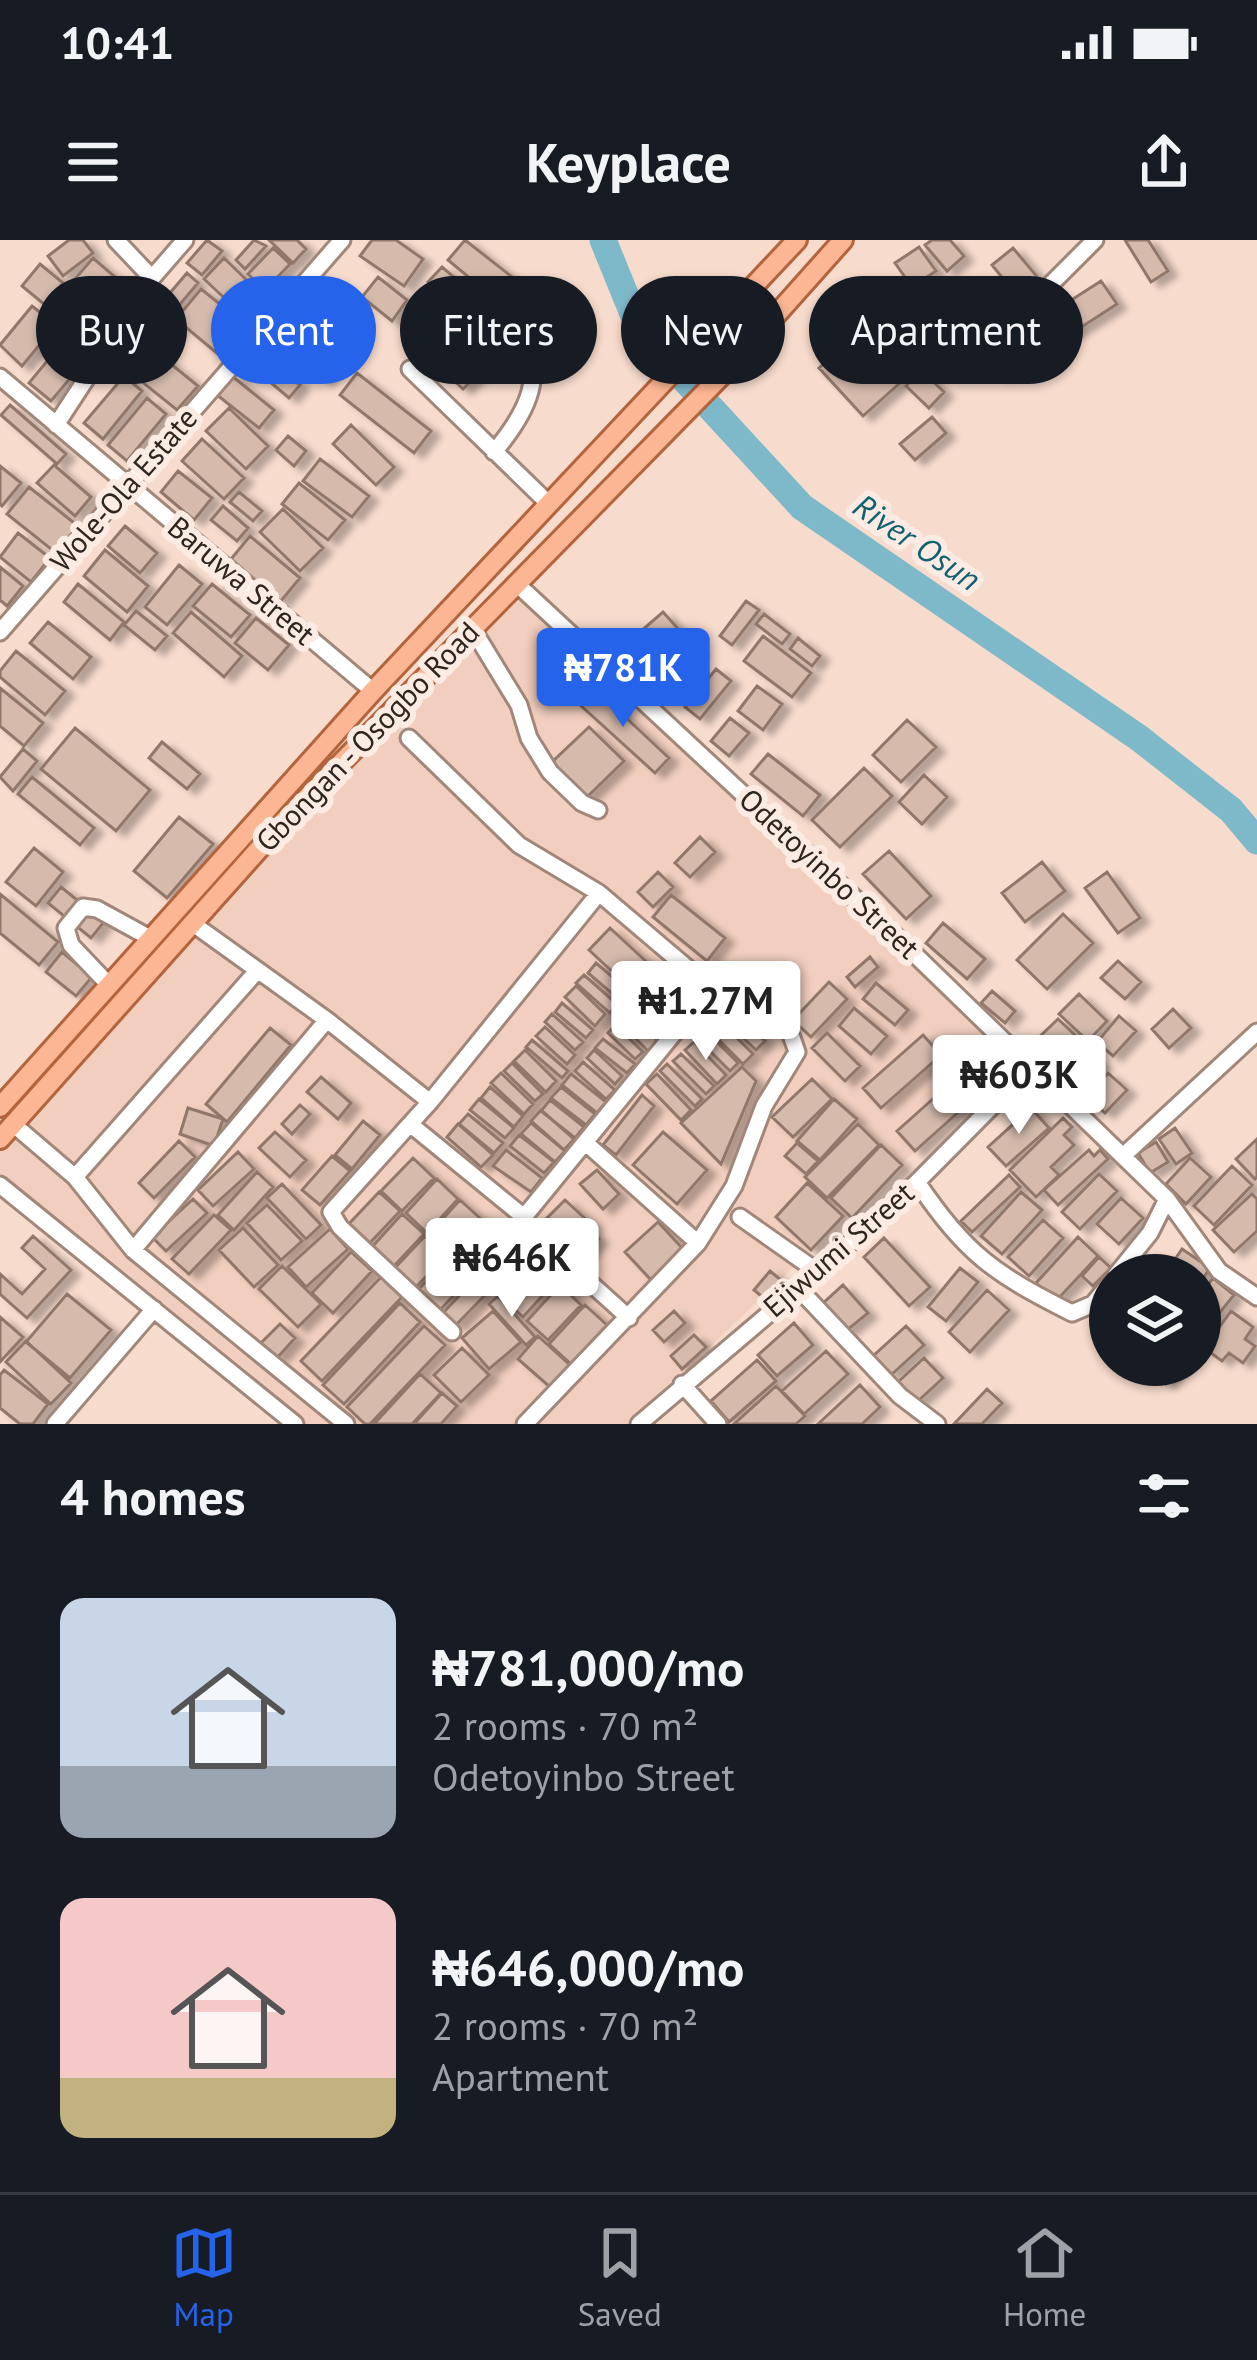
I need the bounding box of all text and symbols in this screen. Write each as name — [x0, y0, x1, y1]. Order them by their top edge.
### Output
text: 10:41 — [60, 13, 174, 71]
text: Keyplace — [526, 127, 731, 197]
icon: menu — [60, 129, 126, 195]
icon: share — [1131, 129, 1197, 195]
chip: Buy — [36, 276, 187, 384]
chip: Rent — [211, 276, 376, 384]
chip: Filters — [400, 276, 597, 384]
chip: New — [621, 276, 785, 384]
chip: Apartment — [809, 276, 1083, 384]
street label: Wole-Ola Estate — [41, 399, 205, 579]
water label: River Osun — [845, 483, 989, 600]
street label: Baruwa Street — [160, 507, 324, 653]
street label: Gbongan - Osogbo Road — [247, 612, 487, 859]
pin: ₦781K — [539, 628, 707, 730]
text: ₦781K — [564, 641, 682, 692]
street label: Odetoyinbo Street — [732, 779, 928, 967]
pin: ₦1.27M — [608, 961, 804, 1063]
text: ₦1.27M — [638, 974, 774, 1025]
pin: ₦603K — [935, 1035, 1103, 1137]
text: ₦603K — [960, 1048, 1078, 1099]
street label: Ejiwumi Street — [755, 1173, 922, 1325]
pin: ₦646K — [428, 1218, 596, 1320]
text: ₦646K — [453, 1231, 571, 1282]
map controls — [1089, 1254, 1221, 1386]
button: layers — [1089, 1254, 1221, 1386]
text: 4 homes — [60, 1463, 246, 1529]
icon: filters — [1131, 1463, 1197, 1529]
text: ₦781,000/mo — [432, 1634, 744, 1700]
icon: home — [156, 1646, 300, 1790]
text: 2 rooms · 70 m² — [432, 1700, 698, 1751]
text: Odetoyinbo Street — [432, 1751, 735, 1802]
text: ₦646,000/mo — [432, 1934, 744, 2000]
icon: home — [156, 1946, 300, 2090]
text: 2 rooms · 70 m² — [432, 2000, 698, 2051]
text: Apartment — [432, 2051, 609, 2102]
tab: Map — [171, 2220, 237, 2335]
tab: Saved — [578, 2220, 662, 2335]
tab: Home — [1003, 2220, 1086, 2335]

